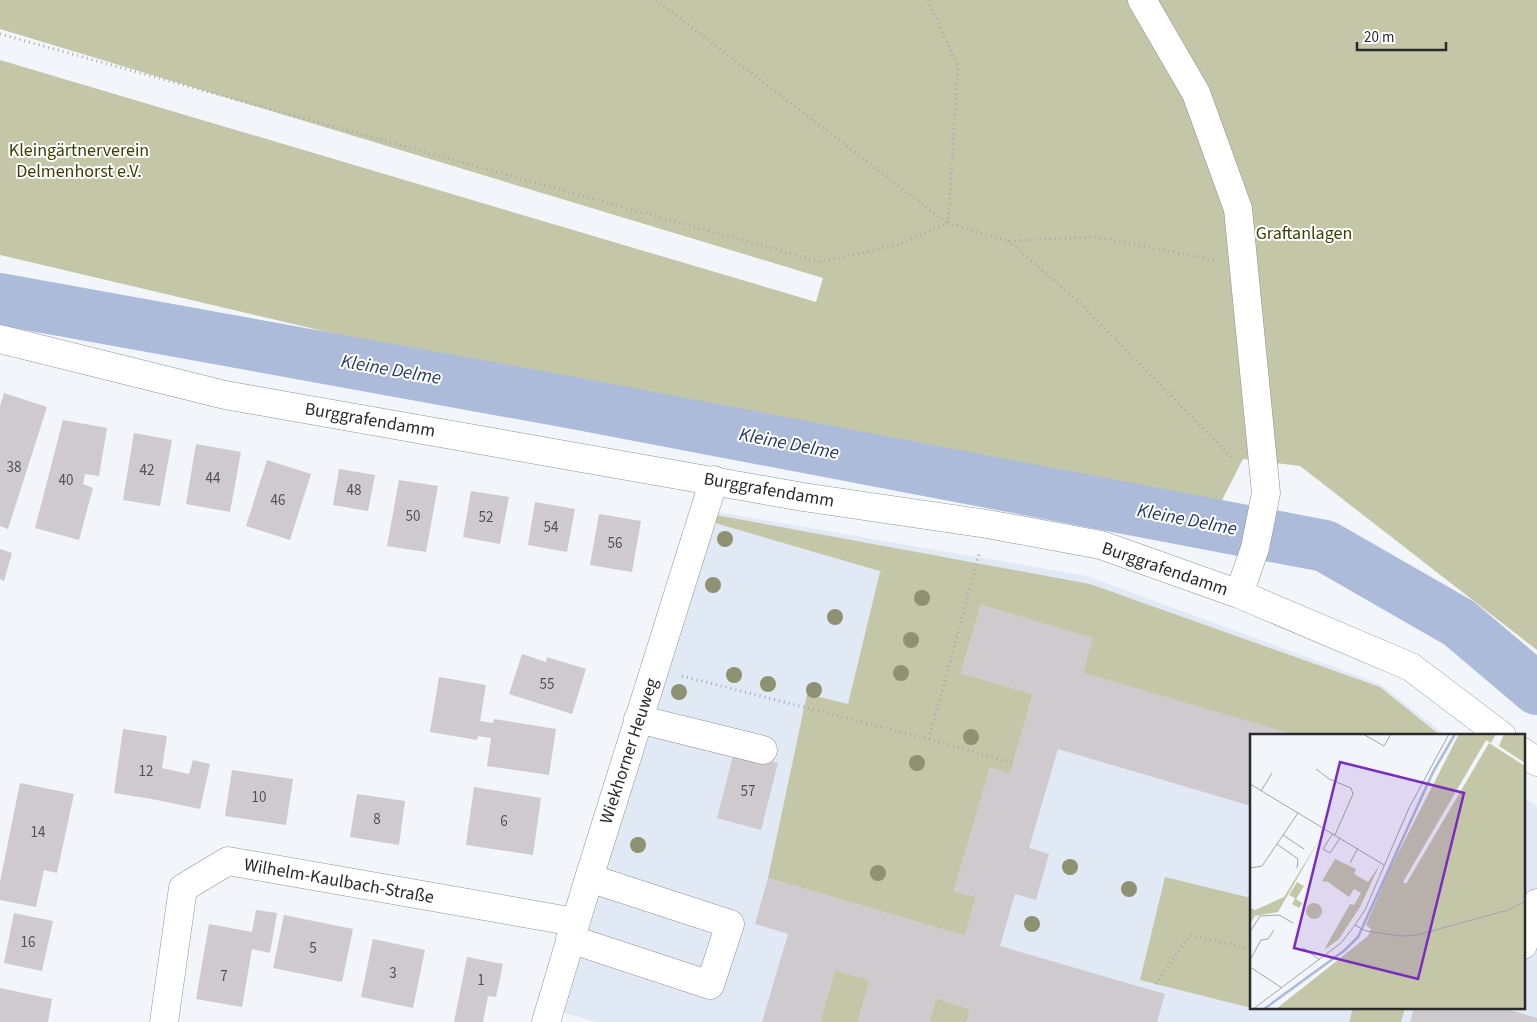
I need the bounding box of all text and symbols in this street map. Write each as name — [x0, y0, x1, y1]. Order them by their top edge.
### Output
scale bar — [1357, 20, 1446, 52]
text: 20 m — [1364, 27, 1394, 48]
park label: Kleingärtnerverein Delmenhorst e.V. — [9, 138, 149, 184]
park label: Graftanlagen — [1256, 221, 1352, 246]
water label: Kleine Delme — [339, 348, 443, 392]
street label: Burggrafendamm — [303, 396, 437, 444]
water label: Kleine Delme — [737, 421, 841, 467]
house number: 38 — [7, 457, 21, 478]
house number: 42 — [140, 460, 154, 481]
street label: Burggrafendamm — [702, 466, 836, 514]
house number: 44 — [206, 468, 221, 489]
house number: 40 — [59, 470, 73, 491]
house number: 48 — [347, 480, 361, 501]
house number: 46 — [271, 490, 285, 511]
water label: Kleine Delme — [1135, 497, 1239, 543]
house number: 50 — [406, 506, 420, 527]
house number: 52 — [479, 507, 493, 528]
house number: 54 — [544, 517, 559, 538]
house number: 56 — [608, 533, 622, 554]
street label: Burggrafendamm — [1098, 536, 1232, 602]
house number: 55 — [540, 674, 554, 695]
street label: Wiekhorner Heuweg — [594, 675, 664, 827]
inset map — [1250, 734, 1524, 1010]
house number: 12 — [139, 761, 153, 782]
house number: 57 — [741, 781, 755, 802]
house number: 10 — [252, 787, 266, 808]
house number: 8 — [373, 809, 381, 830]
house number: 6 — [500, 811, 508, 832]
house number: 14 — [31, 822, 46, 843]
street label: Wilhelm-Kaulbach-Straße — [242, 852, 436, 910]
house number: 16 — [21, 932, 35, 953]
house number: 5 — [309, 938, 317, 959]
house number: 3 — [389, 963, 397, 984]
house number: 7 — [220, 966, 228, 987]
house number: 1 — [477, 970, 485, 991]

